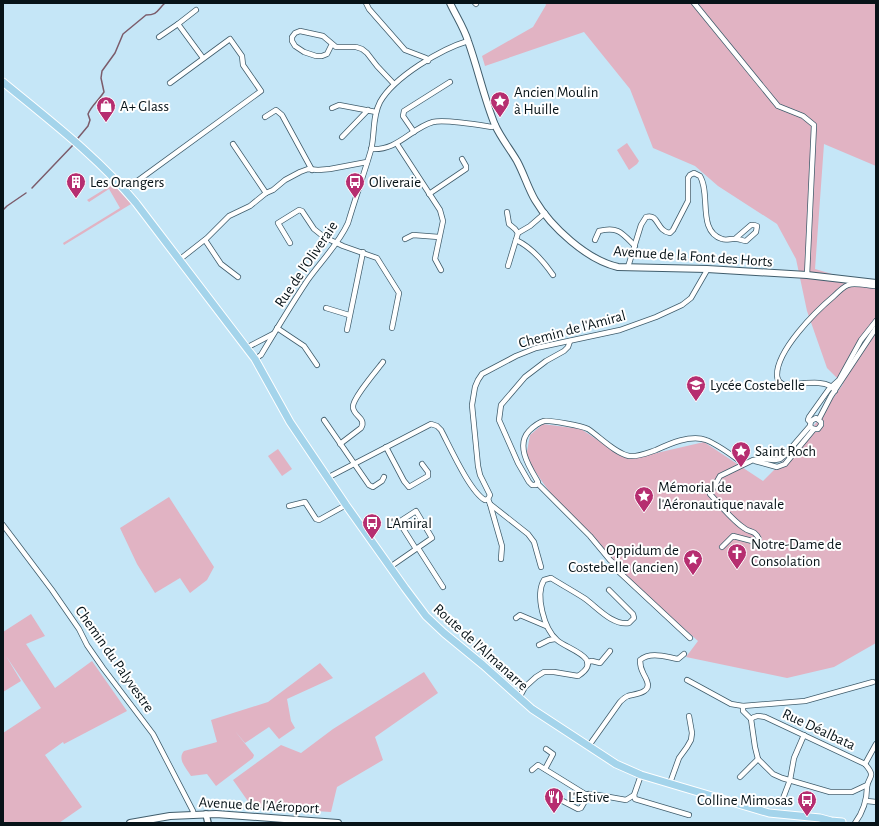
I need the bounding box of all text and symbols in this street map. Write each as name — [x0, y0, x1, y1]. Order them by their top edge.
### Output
place label: Ancien Moulin à Huille — [514, 85, 598, 117]
place icon: Ancien Moulin à Huille — [489, 90, 511, 118]
shop icon: A+ Glass — [95, 95, 117, 123]
place label: A+ Glass — [120, 99, 169, 114]
building icon: Les Orangers — [65, 171, 87, 199]
bus stop icon: Oliveraie — [344, 171, 366, 199]
place label: Les Orangers — [90, 175, 164, 190]
place label: Oliveraie — [369, 175, 421, 190]
street label: Rue de l'Oliveraie — [272, 218, 341, 310]
street label: Avenue de la Font des Horts — [613, 243, 773, 270]
street label: Chemin de l'Amiral — [517, 308, 627, 351]
school or university icon: Lycée Costebelle — [685, 374, 707, 402]
place label: Lycée Costebelle — [710, 378, 805, 393]
place icon: Saint Roch — [730, 440, 752, 468]
place label: Saint Roch — [755, 444, 816, 459]
place label: Mémorial de l'Aéronautique navale — [658, 480, 784, 512]
place icon: Mémorial de l'Aéronautique navale — [633, 485, 655, 513]
bus stop icon: L'Amiral — [361, 512, 383, 540]
place label: L'Amiral — [386, 516, 432, 531]
place label: Notre-Dame de Consolation — [751, 537, 842, 569]
church icon: Notre-Dame de Consolation — [726, 542, 748, 570]
place label: Oppidum de Costebelle (ancien) — [568, 543, 679, 575]
place icon: Oppidum de Costebelle (ancien) — [682, 548, 704, 576]
street label: Route de l'Almanarre — [431, 601, 531, 694]
street label: Chemin du Palyvestre — [72, 603, 157, 715]
street label: Rue Déalbata — [780, 706, 858, 753]
restaurant icon: L'Estive — [543, 786, 565, 814]
bus stop icon: Colline Mimosas — [796, 789, 818, 817]
place label: L'Estive — [568, 790, 610, 805]
place label: Colline Mimosas — [697, 793, 793, 808]
street label: Avenue de l'Aéroport — [198, 795, 320, 816]

